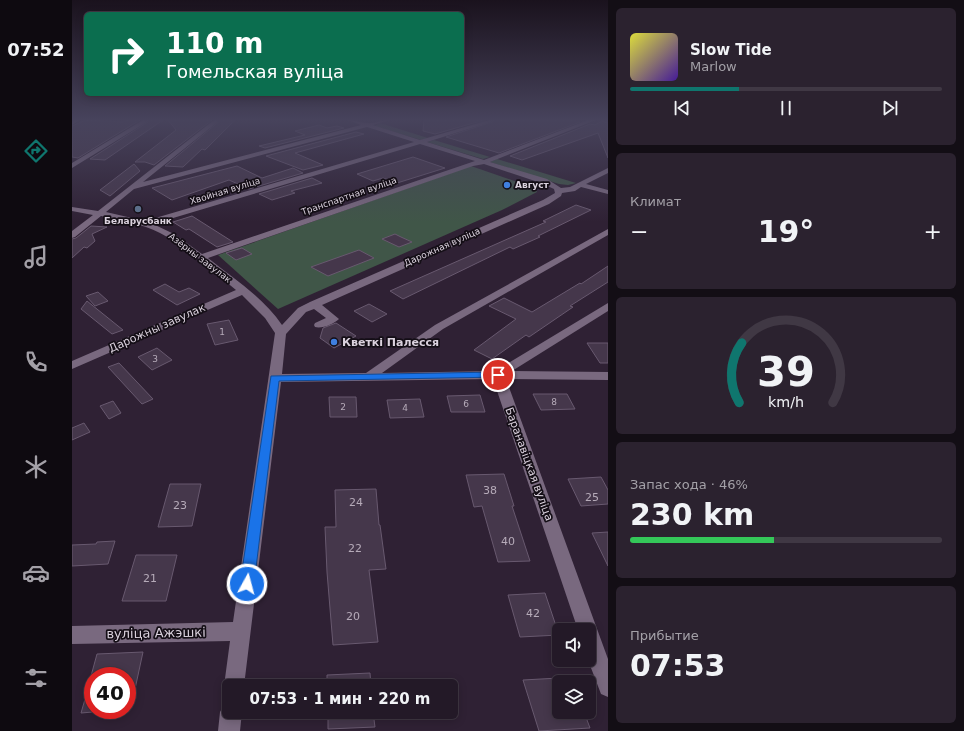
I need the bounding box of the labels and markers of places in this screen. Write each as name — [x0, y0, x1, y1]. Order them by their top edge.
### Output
marker: Август — [502, 180, 512, 190]
place label: Август — [515, 180, 550, 190]
marker: Беларусбанк — [133, 204, 143, 214]
place label: Беларусбанк — [104, 216, 172, 226]
place label: Кветкі Палесся — [342, 336, 439, 349]
marker: Кветкі Палесся — [329, 337, 339, 347]
pin — [481, 358, 515, 392]

